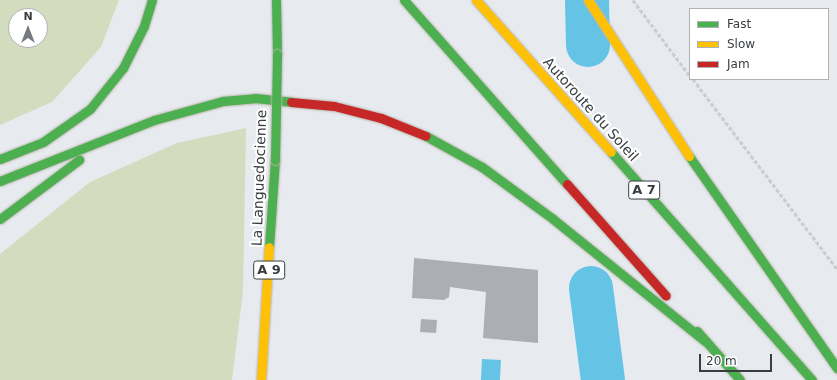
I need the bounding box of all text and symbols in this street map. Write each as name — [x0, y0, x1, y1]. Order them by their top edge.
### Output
north arrow — [8, 8, 48, 48]
legend — [689, 8, 829, 80]
text: N — [23, 10, 33, 23]
text: Fast — [727, 17, 751, 31]
text: Slow — [727, 37, 755, 51]
street label: Autoroute du Soleil — [540, 54, 642, 164]
text: Jam — [727, 57, 750, 71]
street label: La Languedocienne — [248, 110, 270, 246]
road number: A 7 — [628, 179, 660, 201]
road number: A 9 — [253, 259, 285, 281]
scale bar — [701, 346, 774, 372]
text: 20 m — [706, 354, 737, 368]

